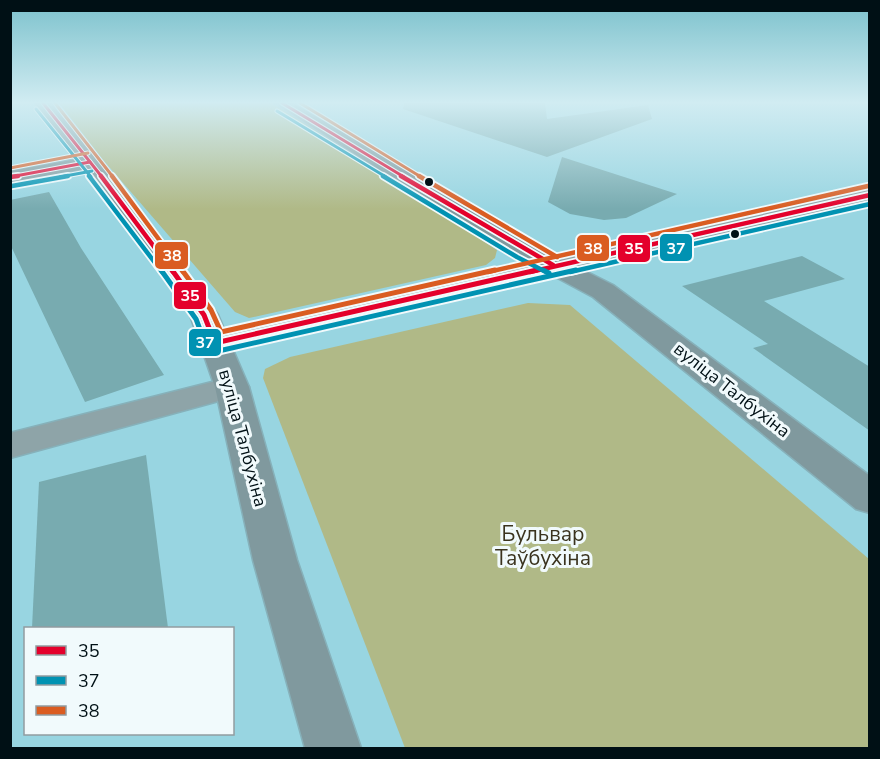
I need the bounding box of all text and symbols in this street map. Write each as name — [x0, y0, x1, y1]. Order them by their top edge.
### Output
unlabelled marker — [423, 176, 435, 188]
unlabelled marker — [729, 228, 741, 240]
line badge: 37 — [659, 233, 693, 262]
line badge: 38 — [576, 234, 610, 262]
line badge: 35 — [617, 234, 651, 263]
text: 38 — [583, 238, 603, 260]
text: 35 — [624, 238, 644, 260]
text: 37 — [666, 238, 686, 260]
line badge: 38 — [154, 241, 189, 270]
text: 38 — [162, 245, 182, 267]
line badge: 35 — [173, 281, 207, 310]
text: 35 — [180, 285, 200, 307]
line badge: 37 — [188, 328, 222, 357]
text: 37 — [195, 332, 215, 354]
street label: вуліца Талбухіна — [669, 337, 795, 443]
street label: вуліца Талбухіна — [213, 366, 273, 510]
park label: Бульвар Таўбухіна — [495, 520, 591, 572]
legend — [24, 627, 234, 735]
text: 35 — [78, 639, 100, 663]
text: 37 — [78, 669, 100, 693]
text: 38 — [78, 699, 100, 723]

